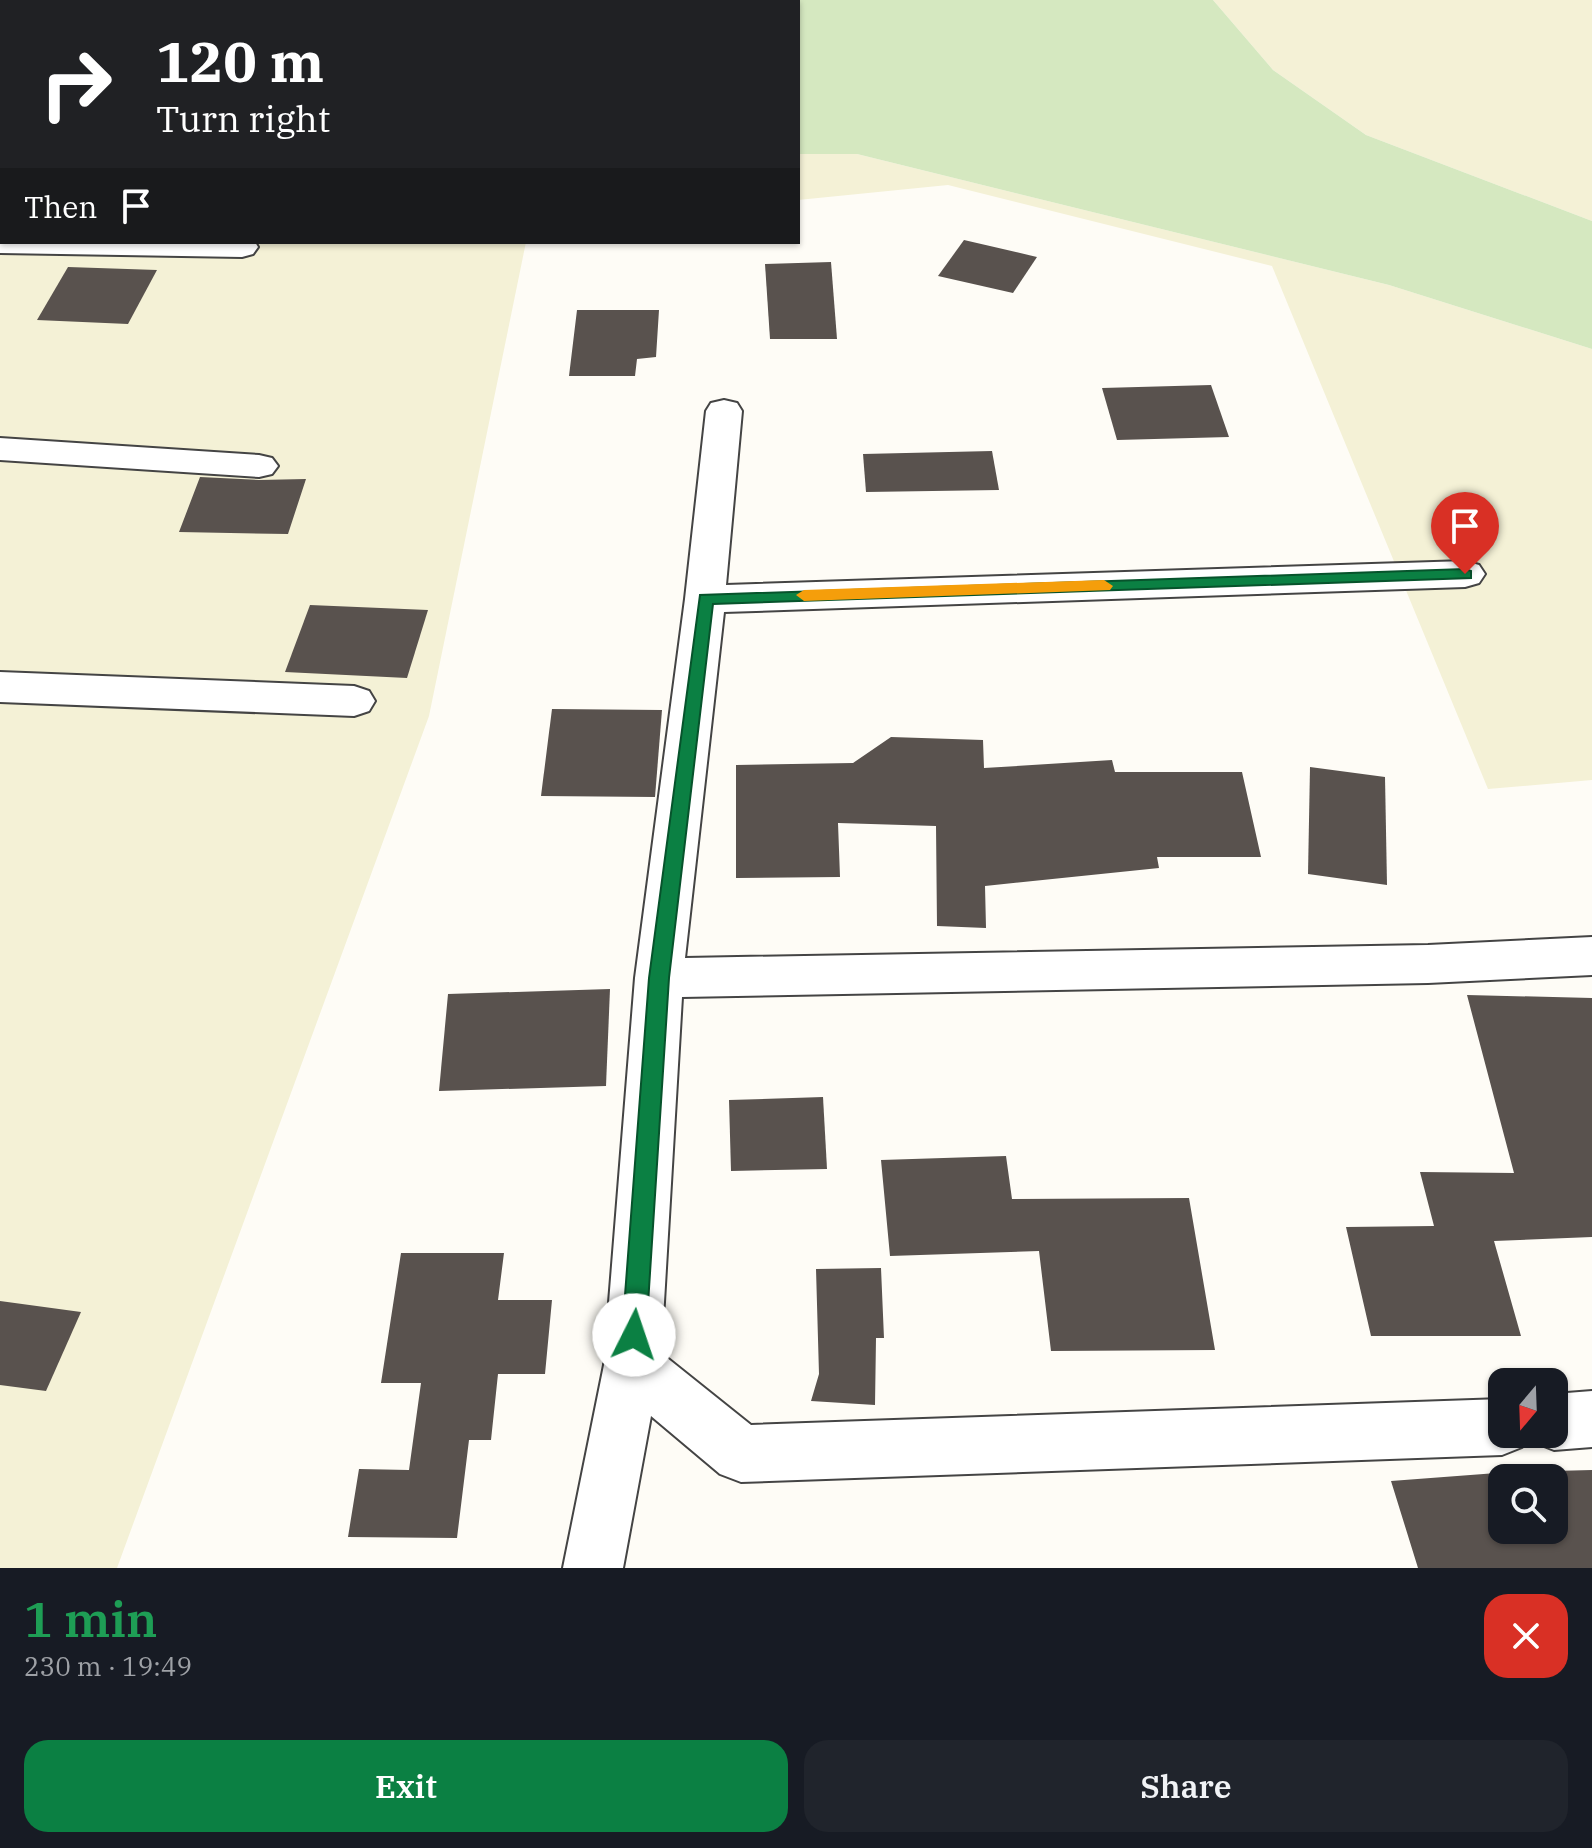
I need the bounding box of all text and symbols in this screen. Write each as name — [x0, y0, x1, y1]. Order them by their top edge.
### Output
text: 120 m — [156, 25, 324, 97]
icon: right — [24, 32, 128, 136]
text: Turn right — [156, 95, 330, 142]
icon: arrive — [114, 184, 158, 228]
text: Then — [24, 187, 98, 226]
pin — [1431, 492, 1499, 574]
icon: arrive — [1443, 504, 1487, 548]
position arrow — [592, 1293, 676, 1377]
north arrow — [1488, 1368, 1568, 1448]
map controls — [1488, 1368, 1568, 1544]
button: search — [1488, 1464, 1568, 1544]
text: 1 min — [24, 1588, 157, 1650]
button: close — [1484, 1594, 1568, 1678]
text: 230 m · 19:49 — [24, 1649, 192, 1683]
button: Exit — [24, 1740, 788, 1832]
button: Share — [804, 1740, 1568, 1832]

